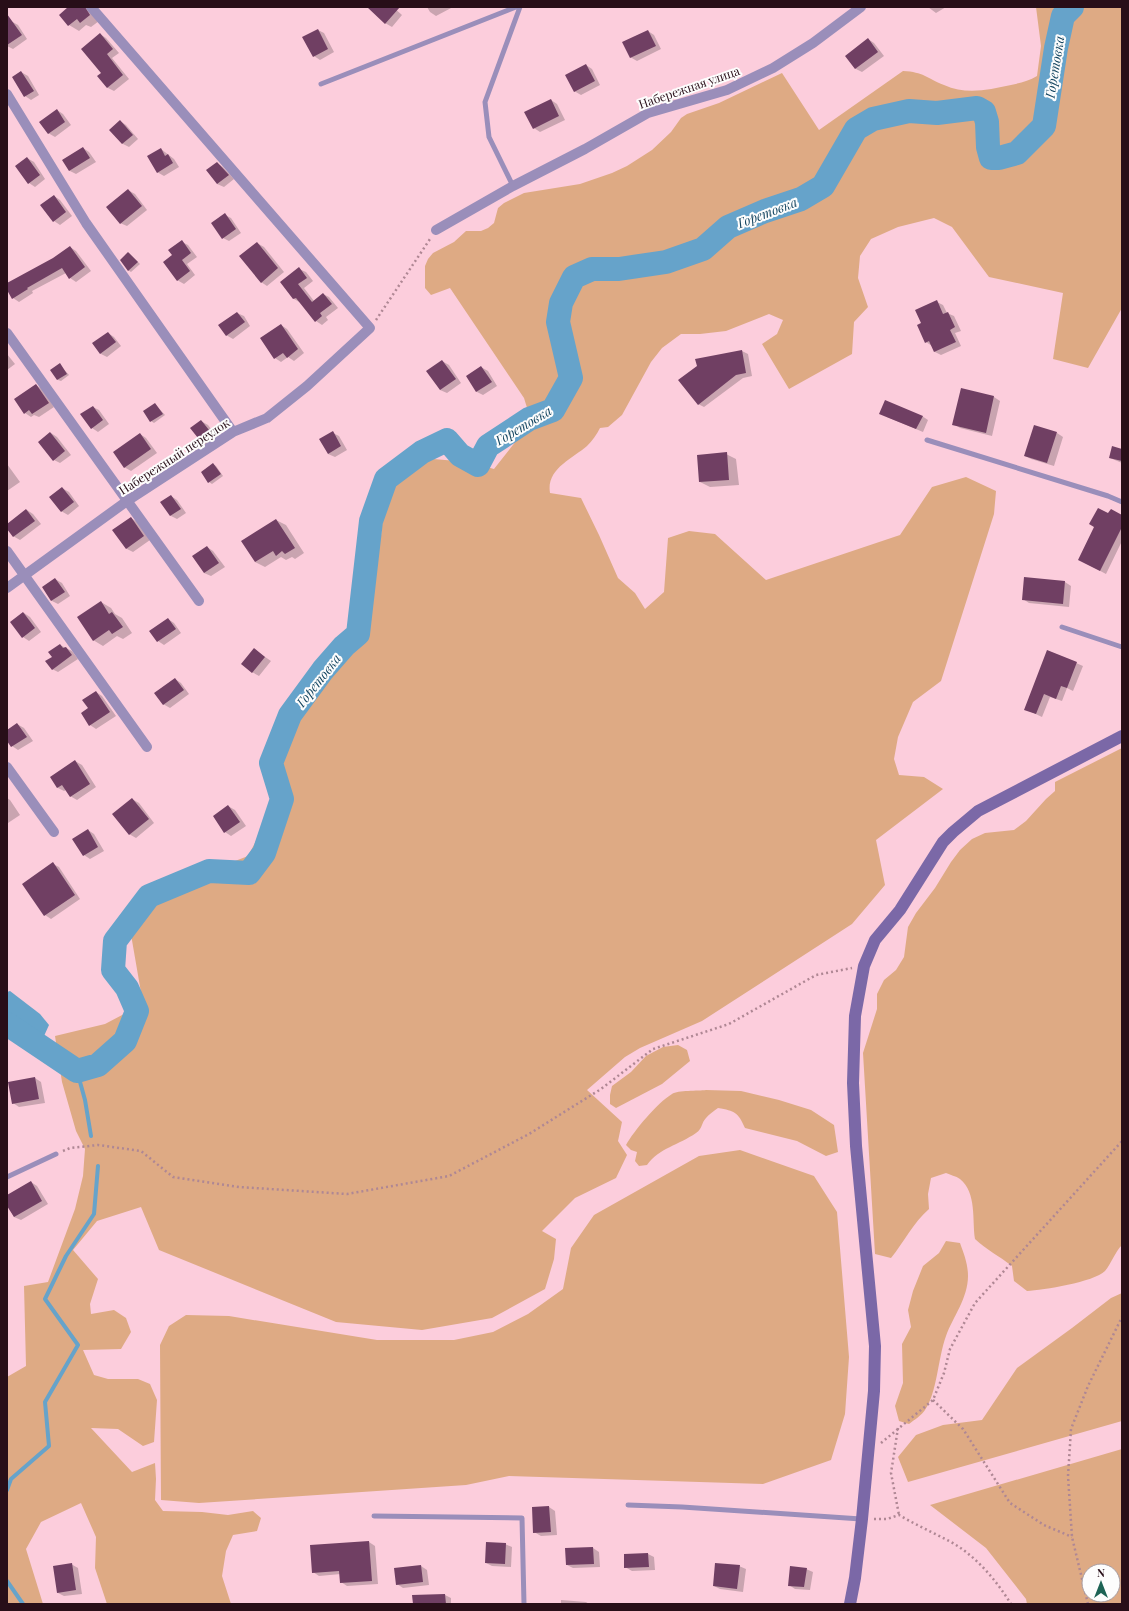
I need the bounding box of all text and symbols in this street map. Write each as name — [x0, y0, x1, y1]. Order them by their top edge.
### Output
water label: Горетовка — [1041, 35, 1067, 100]
street label: Набережная улица — [636, 62, 742, 112]
water label: Горетовка — [734, 193, 799, 232]
water label: Горетовка — [491, 401, 554, 449]
street label: Набережный переулок — [116, 414, 233, 498]
water label: Горетовка — [291, 650, 344, 711]
north arrow — [1081, 1563, 1121, 1603]
text: N — [1097, 1565, 1105, 1580]

